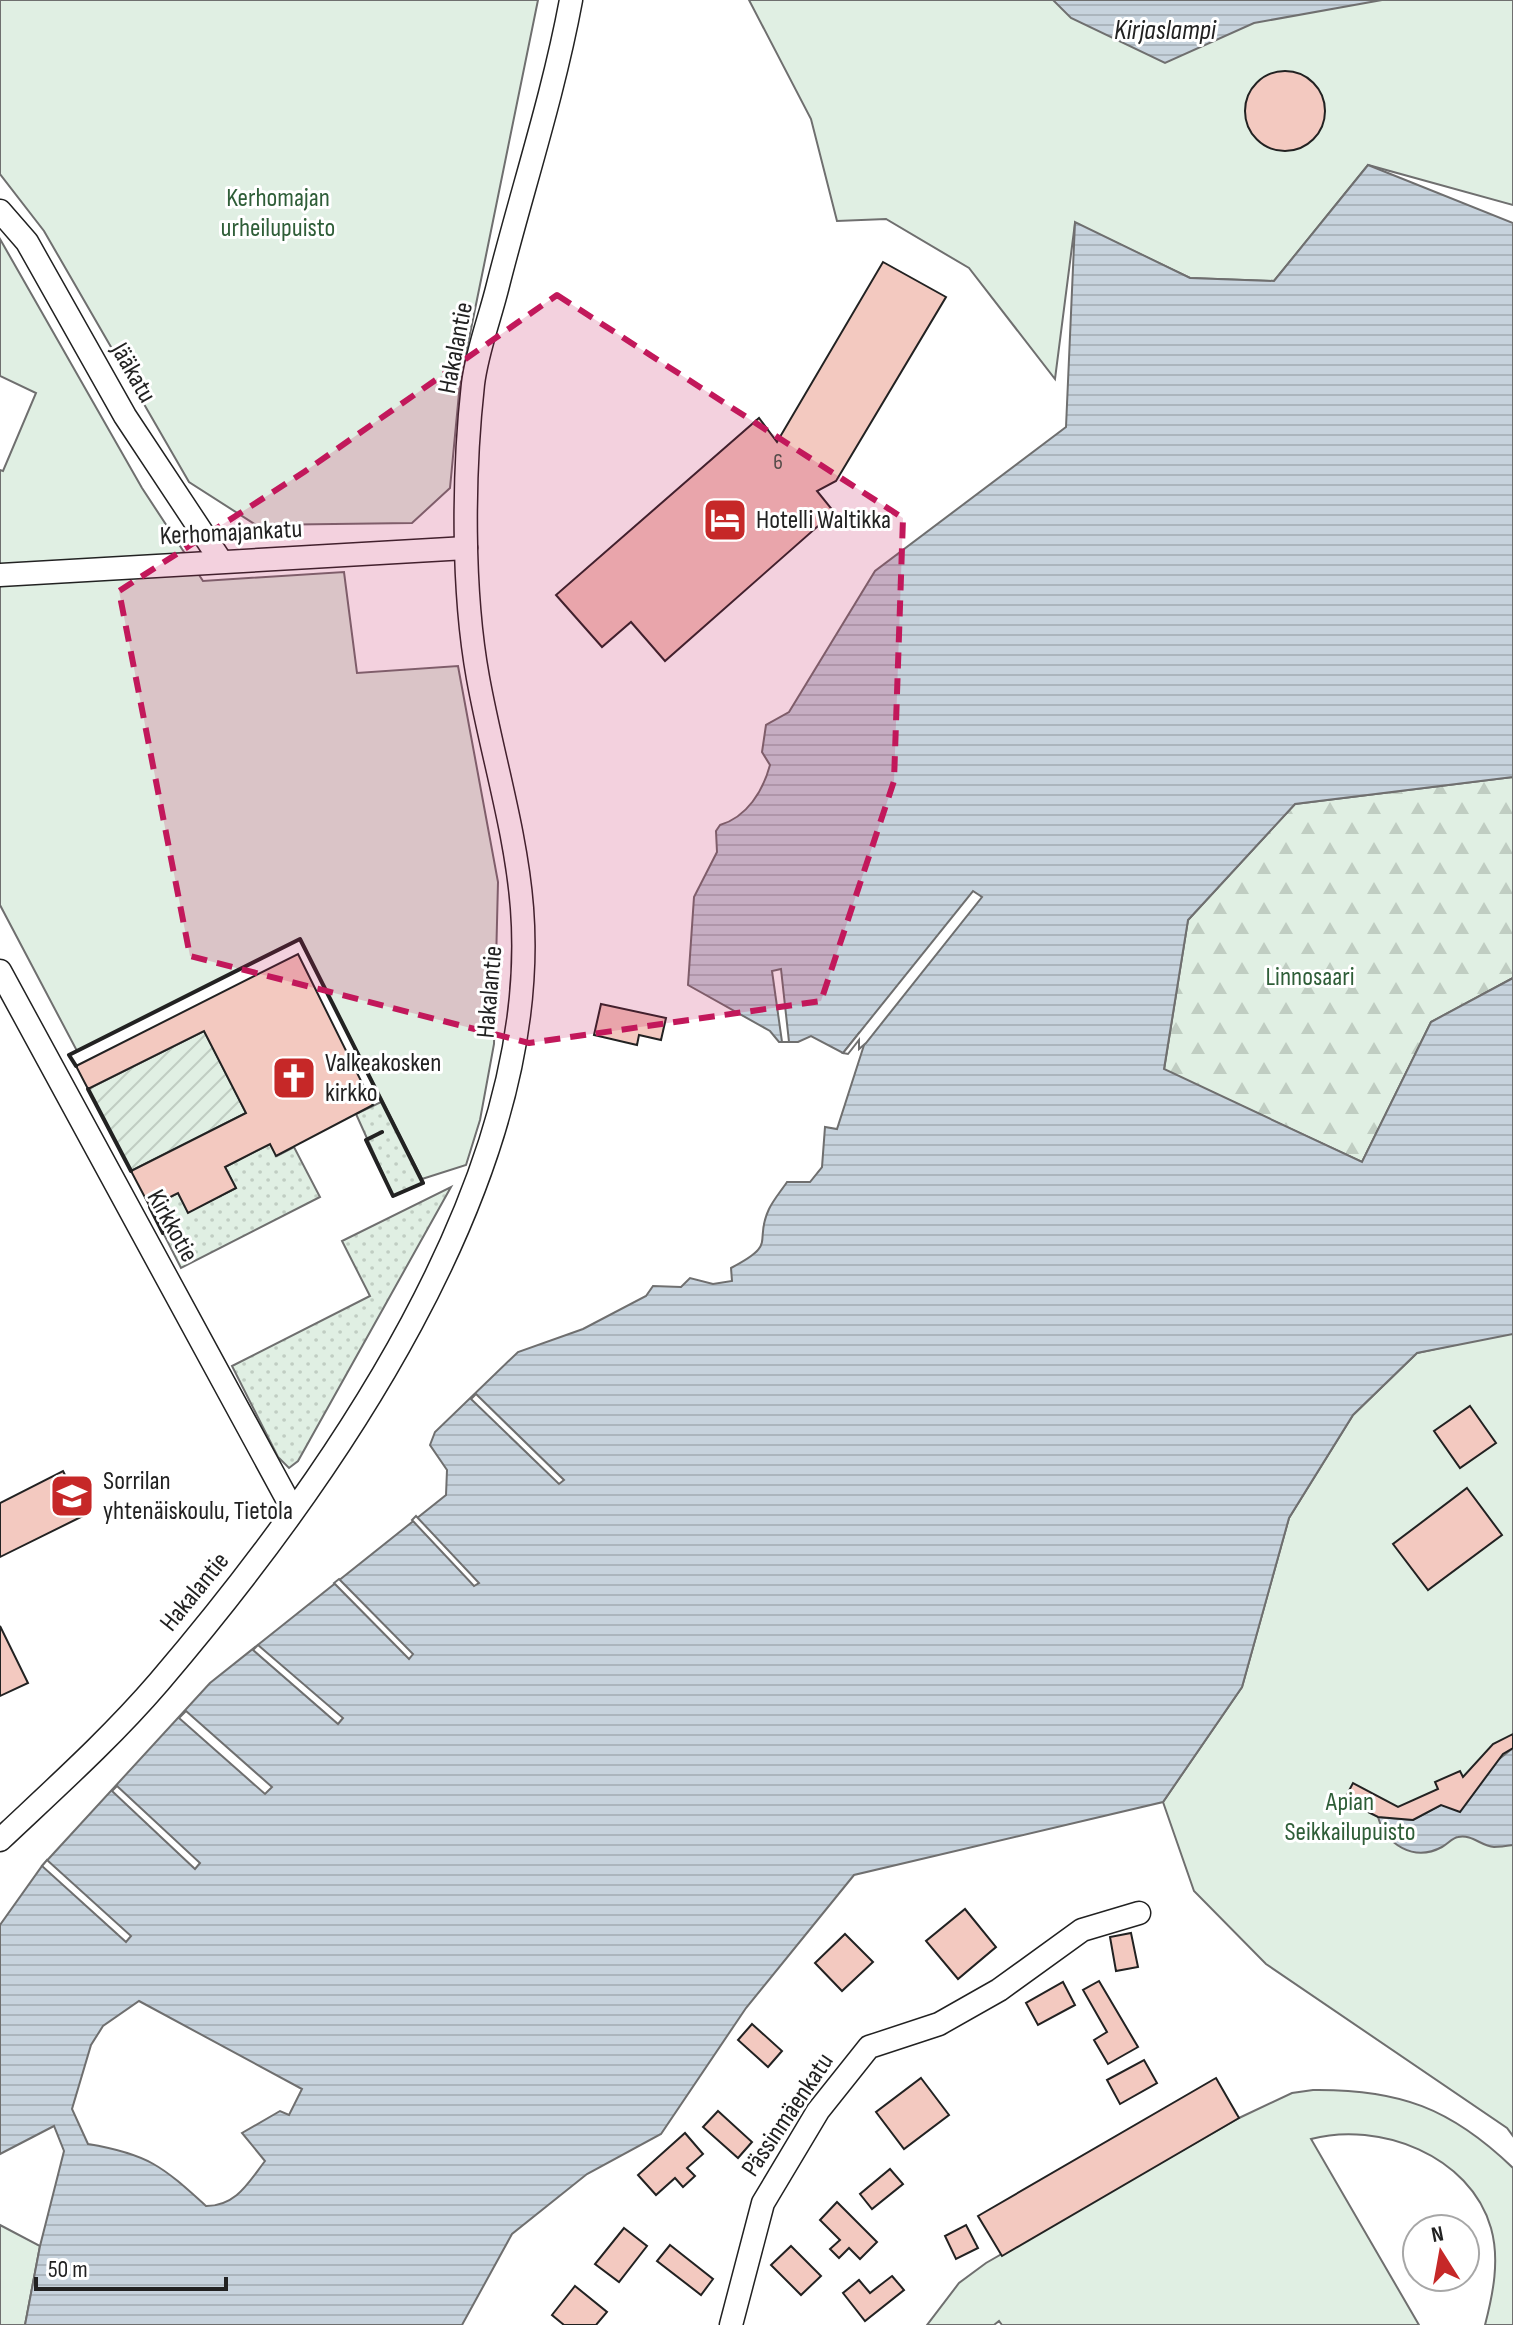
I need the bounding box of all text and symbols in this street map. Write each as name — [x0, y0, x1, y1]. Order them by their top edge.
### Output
water label: Kirjaslampi — [1114, 14, 1217, 47]
park label: Kerhomajan urheilupuisto — [221, 183, 335, 244]
street label: Hakalantie — [432, 300, 480, 396]
street label: Jääkatu — [103, 337, 162, 409]
house number: 6 — [773, 449, 783, 476]
hotel icon: Hotelli Waltikka — [701, 496, 749, 544]
place label: Hotelli Waltikka — [756, 505, 891, 536]
street label: Kerhomajankatu — [159, 514, 303, 552]
street label: Hakalantie — [471, 945, 509, 1039]
park label: Linnosaari — [1265, 962, 1355, 993]
place label: Valkeakosken kirkko — [325, 1048, 441, 1109]
church icon: Valkeakosken kirkko — [270, 1054, 318, 1102]
street label: Kirkkotie — [140, 1185, 204, 1267]
place label: Sorrilan yhtenäiskoulu, Tietola — [103, 1466, 293, 1527]
school or university icon: Sorrilan yhtenäiskoulu, Tietola — [48, 1472, 96, 1520]
street label: Hakalantie — [154, 1546, 236, 1638]
park label: Apian Seikkailupuisto — [1284, 1787, 1416, 1848]
street label: Pässinmäenkatu — [735, 2047, 841, 2183]
north arrow — [1401, 2213, 1481, 2293]
text: N — [1429, 2220, 1446, 2249]
scale bar — [36, 2241, 226, 2291]
text: 50 m — [48, 2255, 88, 2284]

